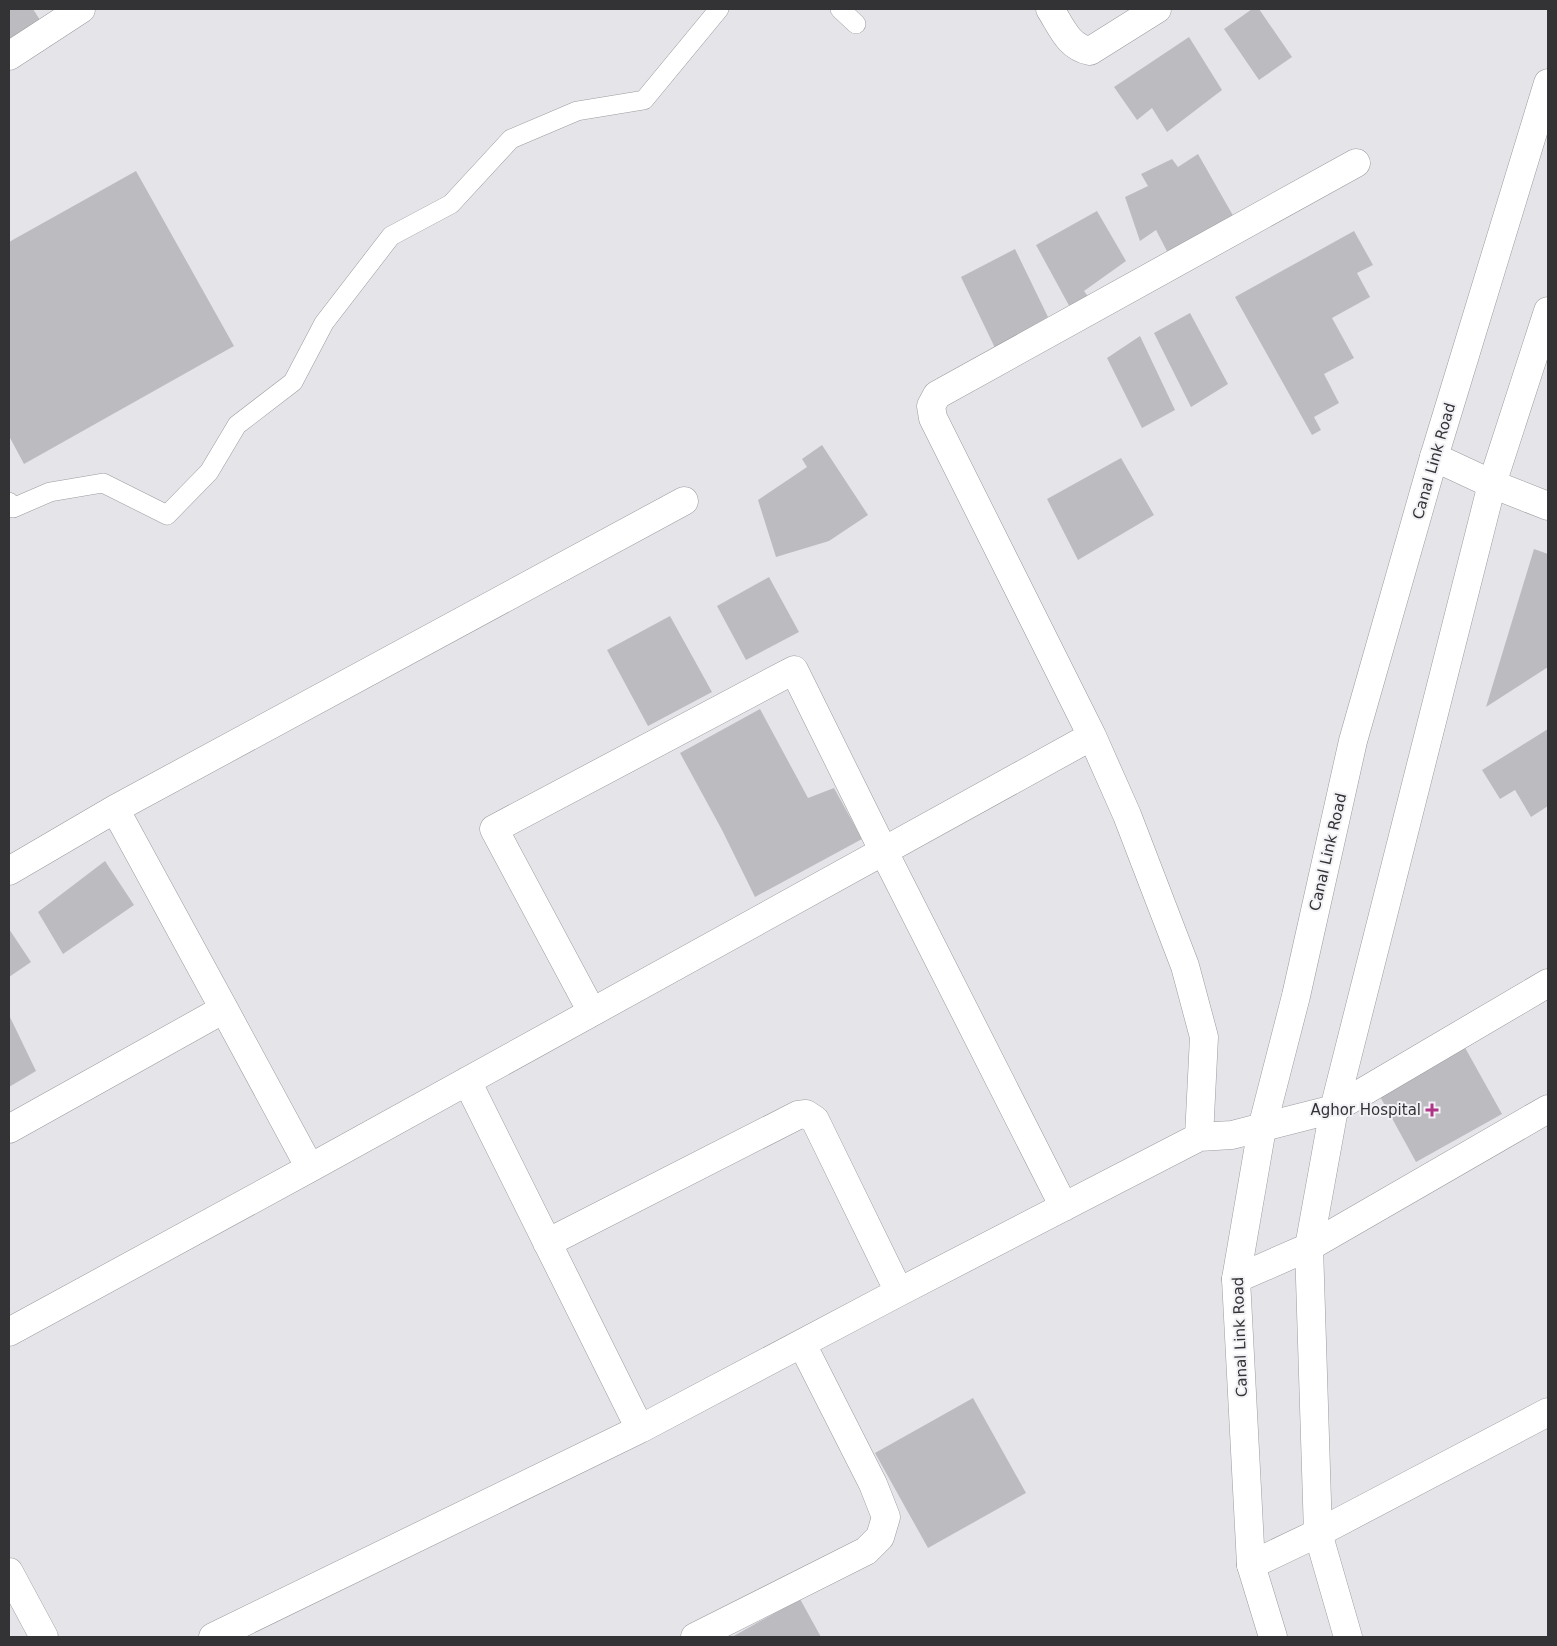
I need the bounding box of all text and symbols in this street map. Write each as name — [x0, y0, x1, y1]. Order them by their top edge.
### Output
street label: Canal Link Road — [1409, 401, 1459, 521]
street label: Canal Link Road — [1306, 791, 1350, 913]
place label: Aghor Hospital — [1310, 1101, 1421, 1119]
marker: Aghor Hospital — [1425, 1103, 1439, 1117]
street label: Canal Link Road — [1229, 1277, 1251, 1397]

